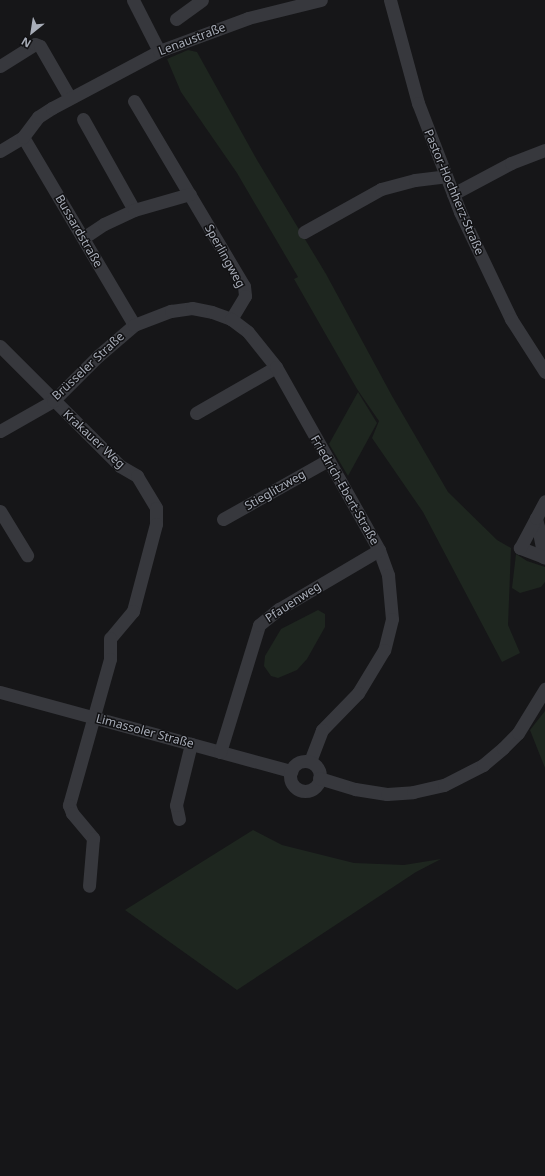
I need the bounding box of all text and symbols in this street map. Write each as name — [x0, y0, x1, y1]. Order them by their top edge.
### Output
north arrow — [12, 12, 52, 52]
street label: Lenaustraße — [157, 20, 227, 58]
text: N — [18, 34, 33, 52]
street label: Pastor-Hochherz-Straße — [421, 127, 487, 257]
street label: Bussardstraße — [52, 192, 106, 270]
street label: Sperlingweg — [202, 222, 248, 290]
street label: Brüsseler Straße — [49, 329, 127, 403]
street label: Krakauer Weg — [60, 407, 128, 471]
street label: Friedrich-Ebert-Straße — [308, 433, 382, 547]
street label: Stieglitzweg — [242, 467, 308, 513]
street label: Pfauenweg — [263, 579, 323, 625]
street label: Limassoler Straße — [94, 711, 196, 751]

